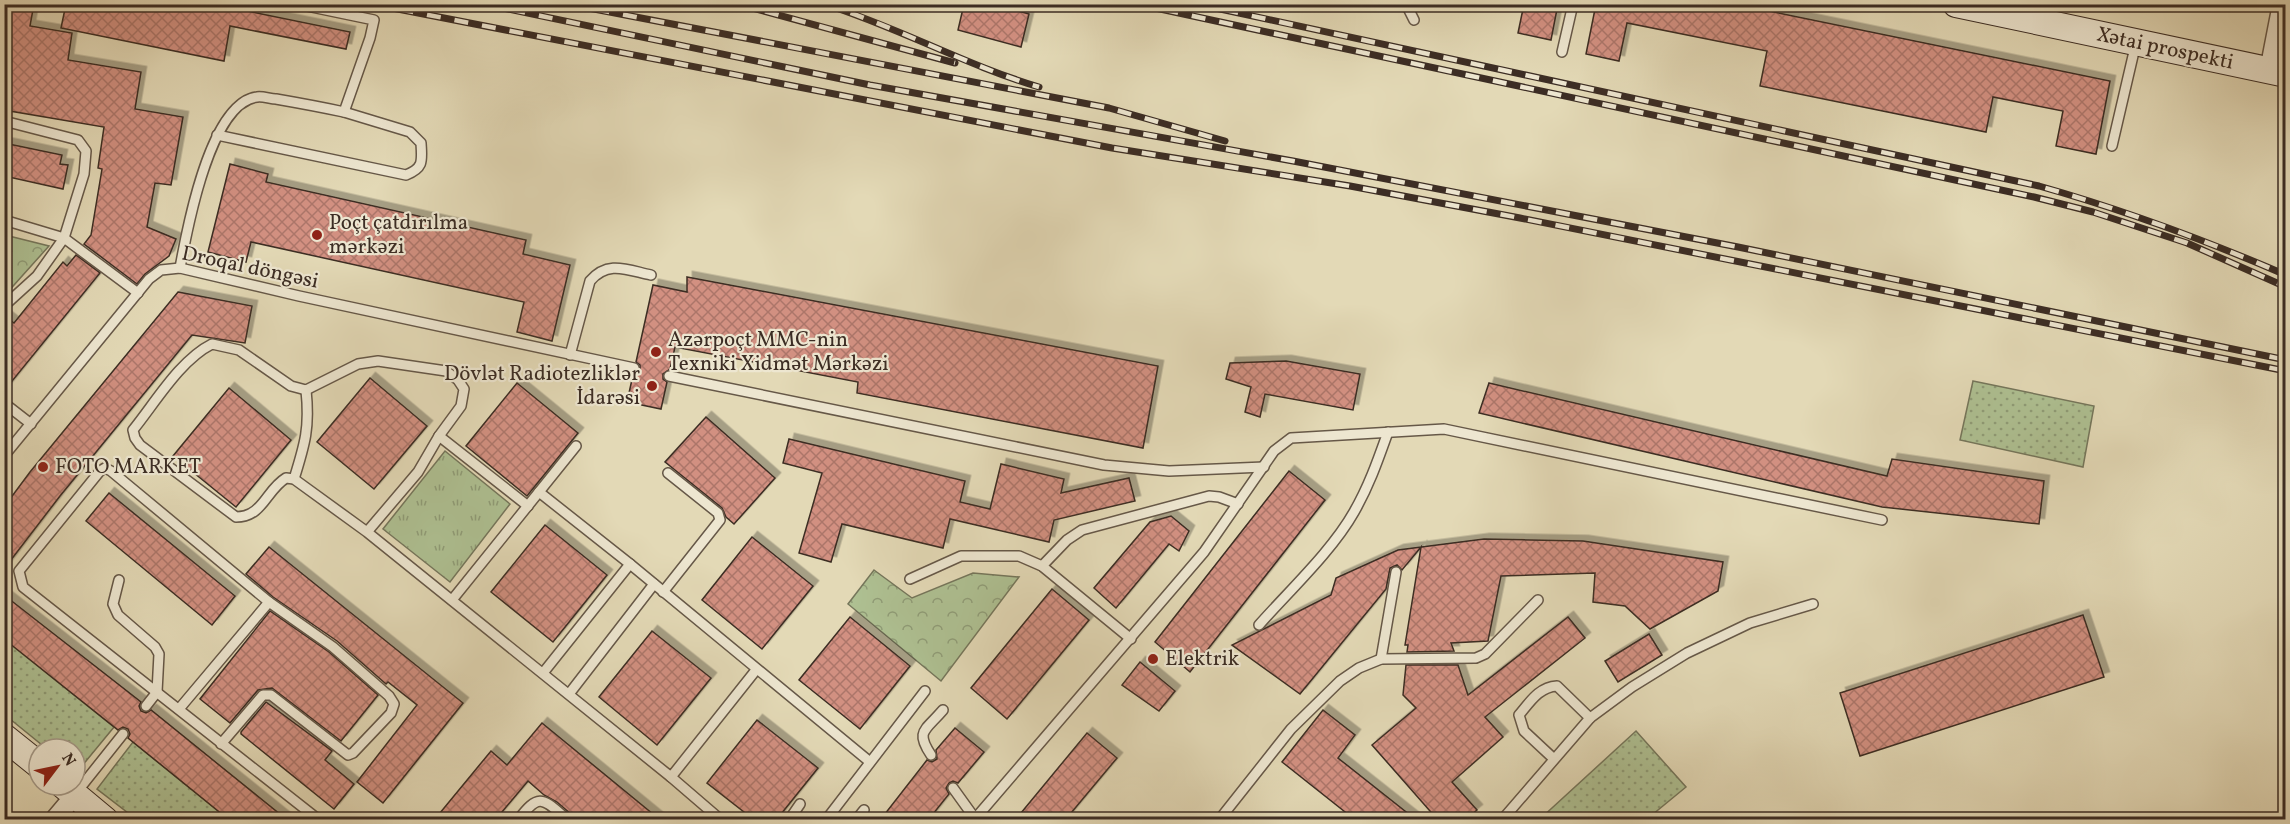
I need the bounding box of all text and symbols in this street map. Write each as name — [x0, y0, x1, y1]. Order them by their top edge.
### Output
street label: Xətai prospekti — [2094, 20, 2236, 78]
place label: Poçt çatdırılma mərkəzi — [329, 209, 468, 262]
marker: Poçt çatdırılma mərkəzi — [310, 228, 324, 242]
street label: Droqal döngəsi — [179, 239, 321, 297]
place label: Azərpoçt MMC-nin Texniki Xidmət Mərkəzi — [668, 326, 889, 379]
marker: Azərpoçt MMC-nin Texniki Xidmət Mərkəzi — [649, 345, 663, 359]
place label: Dövlət Radiotezliklər İdarəsi — [444, 360, 640, 413]
marker: Dövlət Radiotezliklər İdarəsi — [645, 379, 659, 393]
place label: FOTO MARKET — [55, 453, 201, 482]
marker: FOTO MARKET — [36, 460, 50, 474]
place label: Elektrik — [1165, 645, 1240, 674]
marker: Elektrik — [1146, 652, 1160, 666]
north arrow — [27, 737, 87, 797]
text: N — [56, 749, 81, 771]

